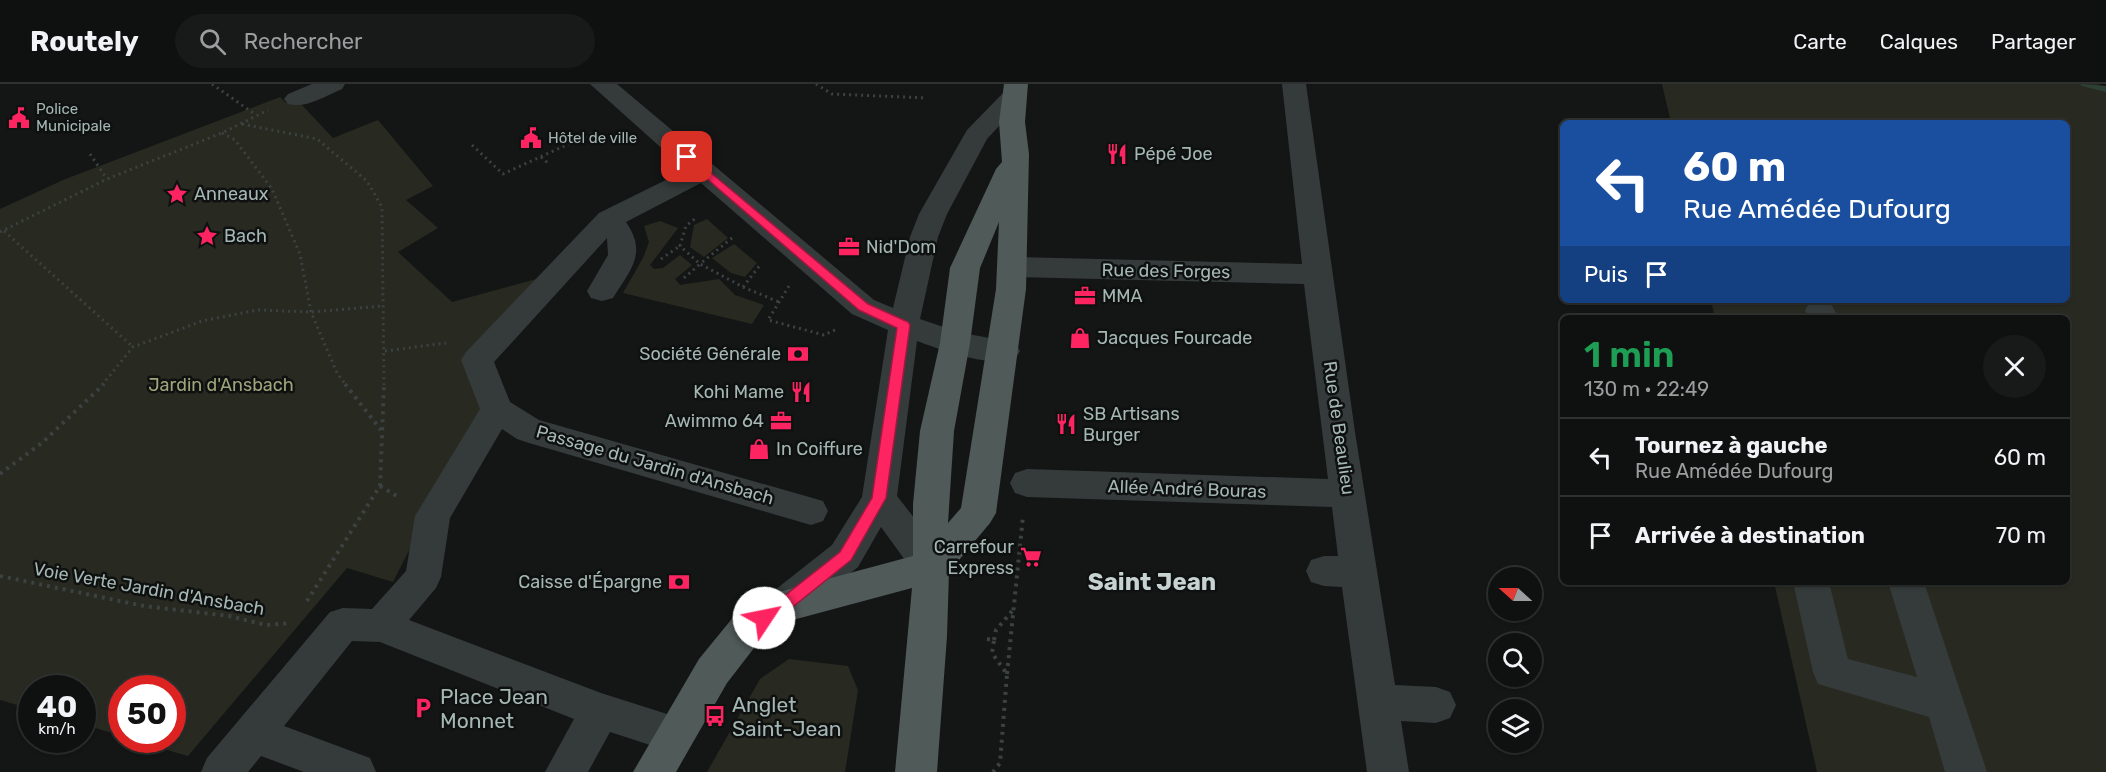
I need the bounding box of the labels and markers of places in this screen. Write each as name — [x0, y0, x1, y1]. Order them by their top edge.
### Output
place label: Police Municipale — [36, 100, 111, 135]
public building icon: Police Municipale — [7, 106, 31, 130]
public building icon: Hôtel de ville — [519, 126, 543, 150]
place label: Hôtel de ville — [548, 129, 637, 147]
pin — [661, 131, 712, 182]
restaurant icon: Pépé Joe — [1105, 142, 1129, 166]
place label: Pépé Joe — [1134, 143, 1213, 165]
place icon: Anneaux — [165, 182, 189, 206]
place label: Anneaux — [194, 183, 269, 205]
place icon: Bach — [195, 224, 219, 248]
place label: Bach — [224, 225, 267, 247]
office icon: Nid'Dom — [837, 235, 861, 259]
place label: Nid'Dom — [866, 236, 936, 258]
office icon: MMA — [1073, 284, 1097, 308]
place label: MMA — [1102, 285, 1143, 307]
shop icon: Jacques Fourcade — [1068, 326, 1092, 350]
place label: Jacques Fourcade — [1097, 327, 1252, 349]
bank icon: Société Générale — [786, 342, 810, 366]
place label: Société Générale — [639, 343, 781, 365]
restaurant icon: Kohi Mame — [789, 380, 813, 404]
place label: Kohi Mame — [693, 381, 784, 403]
place label: SB Artisans Burger — [1083, 403, 1180, 446]
office icon: Awimmo 64 — [769, 409, 793, 433]
place label: Awimmo 64 — [665, 410, 764, 432]
restaurant icon: SB Artisans Burger — [1054, 412, 1078, 436]
shop icon: In Coiffure — [747, 437, 771, 461]
place label: In Coiffure — [776, 438, 863, 460]
place label: Carrefour Express — [934, 536, 1014, 579]
supermarket icon: Carrefour Express — [1019, 545, 1043, 569]
bank icon: Caisse d'Épargne — [667, 570, 691, 594]
place label: Caisse d'Épargne — [518, 571, 662, 593]
place label: Place Jean Monnet — [440, 684, 548, 733]
place label: Anglet Saint-Jean — [732, 692, 842, 741]
parking icon: Place Jean Monnet — [411, 696, 435, 720]
bus stop icon: Anglet Saint-Jean — [703, 704, 727, 728]

